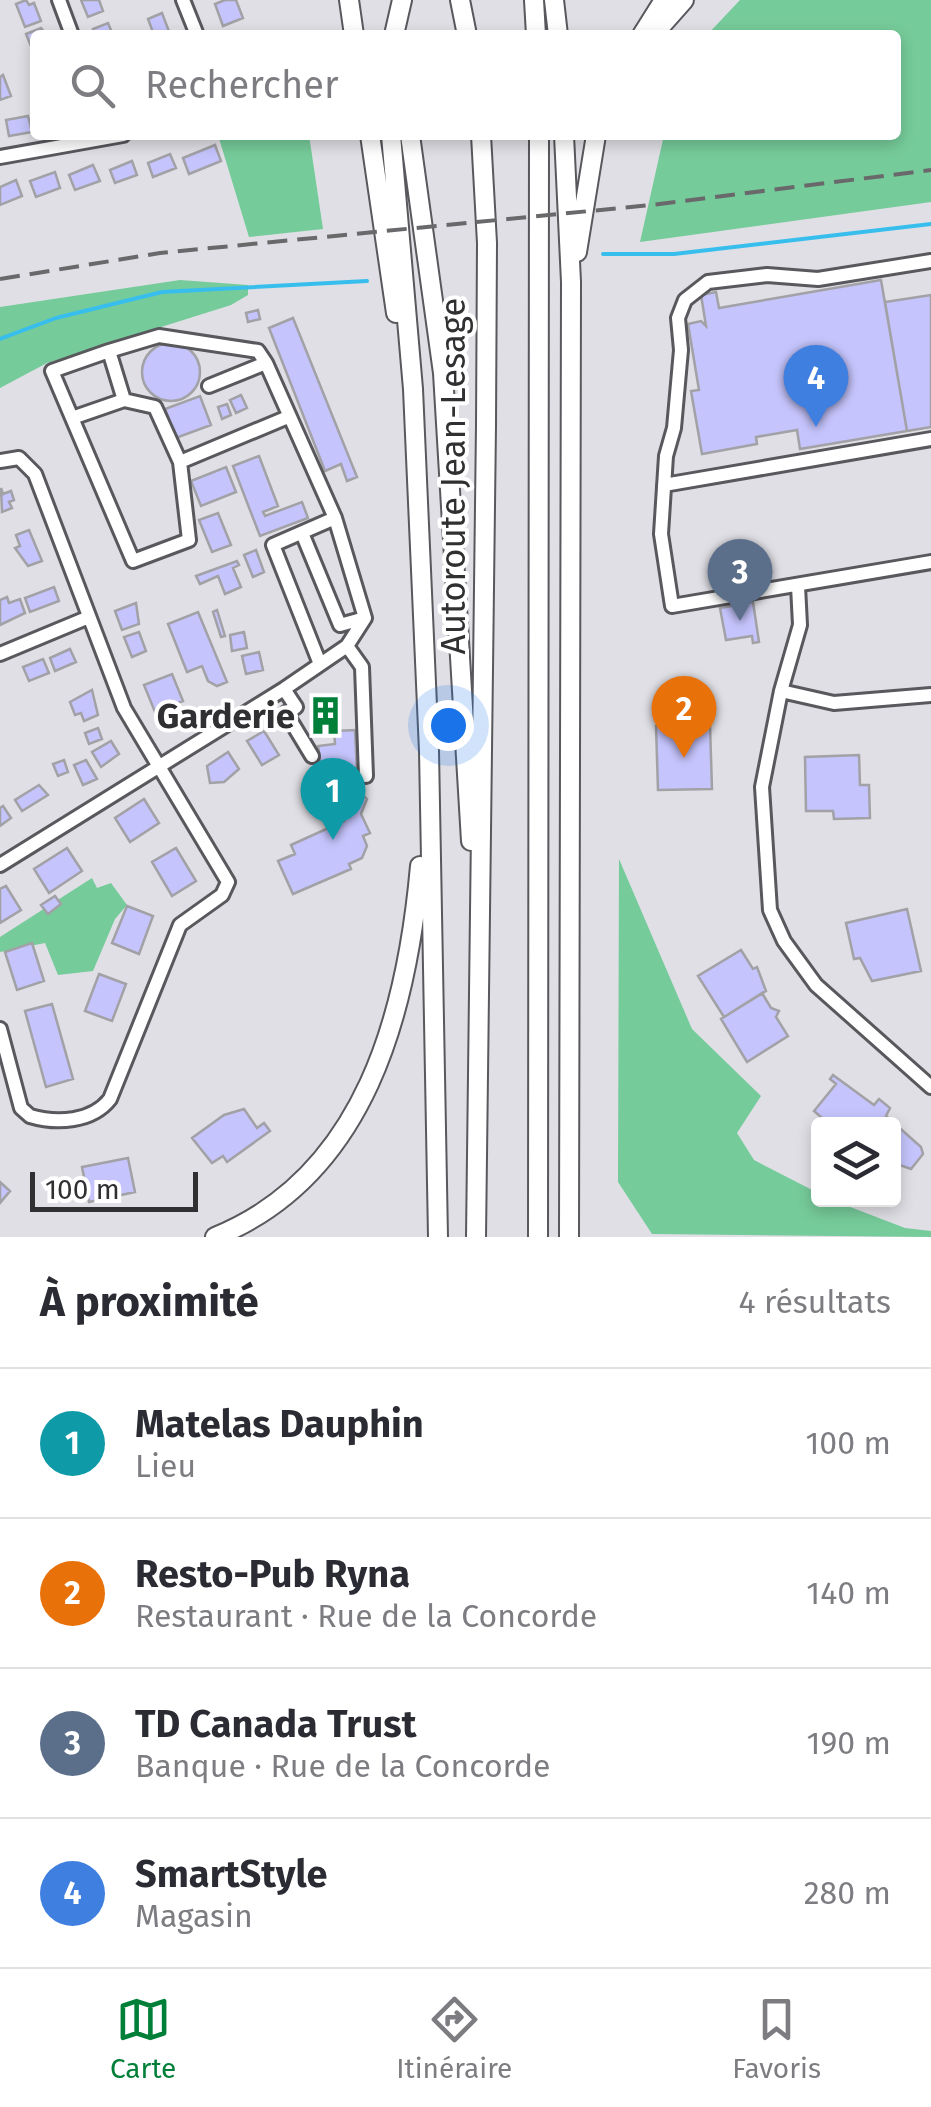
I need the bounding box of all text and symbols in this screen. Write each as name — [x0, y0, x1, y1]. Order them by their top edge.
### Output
search box — [30, 30, 901, 140]
icon: search — [65, 58, 120, 113]
text: Rechercher — [145, 62, 339, 108]
street label: Autoroute Jean-Lesage — [432, 298, 474, 654]
pin: 4 — [784, 344, 848, 427]
pin: 3 — [708, 538, 772, 621]
pin: 2 — [652, 676, 716, 758]
place label: Garderie — [157, 695, 295, 737]
building icon: Garderie — [304, 695, 346, 737]
your location — [423, 700, 474, 751]
pin: 1 — [300, 758, 366, 840]
map controls — [811, 1117, 901, 1207]
button: layers — [811, 1117, 901, 1207]
scale bar — [30, 1167, 198, 1212]
text: 100 m — [45, 1173, 120, 1206]
text: À proximité — [40, 1277, 259, 1327]
text: 4 résultats — [738, 1283, 891, 1321]
text: Matelas Dauphin — [135, 1401, 424, 1447]
text: 1 — [65, 1424, 80, 1462]
text: 100 m — [806, 1424, 891, 1462]
text: Lieu — [135, 1447, 196, 1485]
text: Resto-Pub Ryna — [135, 1551, 410, 1597]
text: 2 — [64, 1574, 81, 1612]
text: 140 m — [806, 1574, 891, 1612]
text: Restaurant · Rue de la Concorde — [135, 1597, 597, 1635]
text: TD Canada Trust — [135, 1701, 416, 1747]
text: 3 — [64, 1724, 81, 1762]
text: 190 m — [807, 1724, 891, 1762]
text: Banque · Rue de la Concorde — [135, 1747, 551, 1785]
text: SmartStyle — [135, 1851, 328, 1897]
text: 4 — [63, 1874, 82, 1912]
text: 280 m — [804, 1874, 891, 1912]
text: Magasin — [135, 1897, 253, 1935]
tab: Carte — [110, 1992, 176, 2085]
tab: Itinéraire — [396, 1992, 512, 2085]
tab: Favoris — [732, 1992, 821, 2085]

